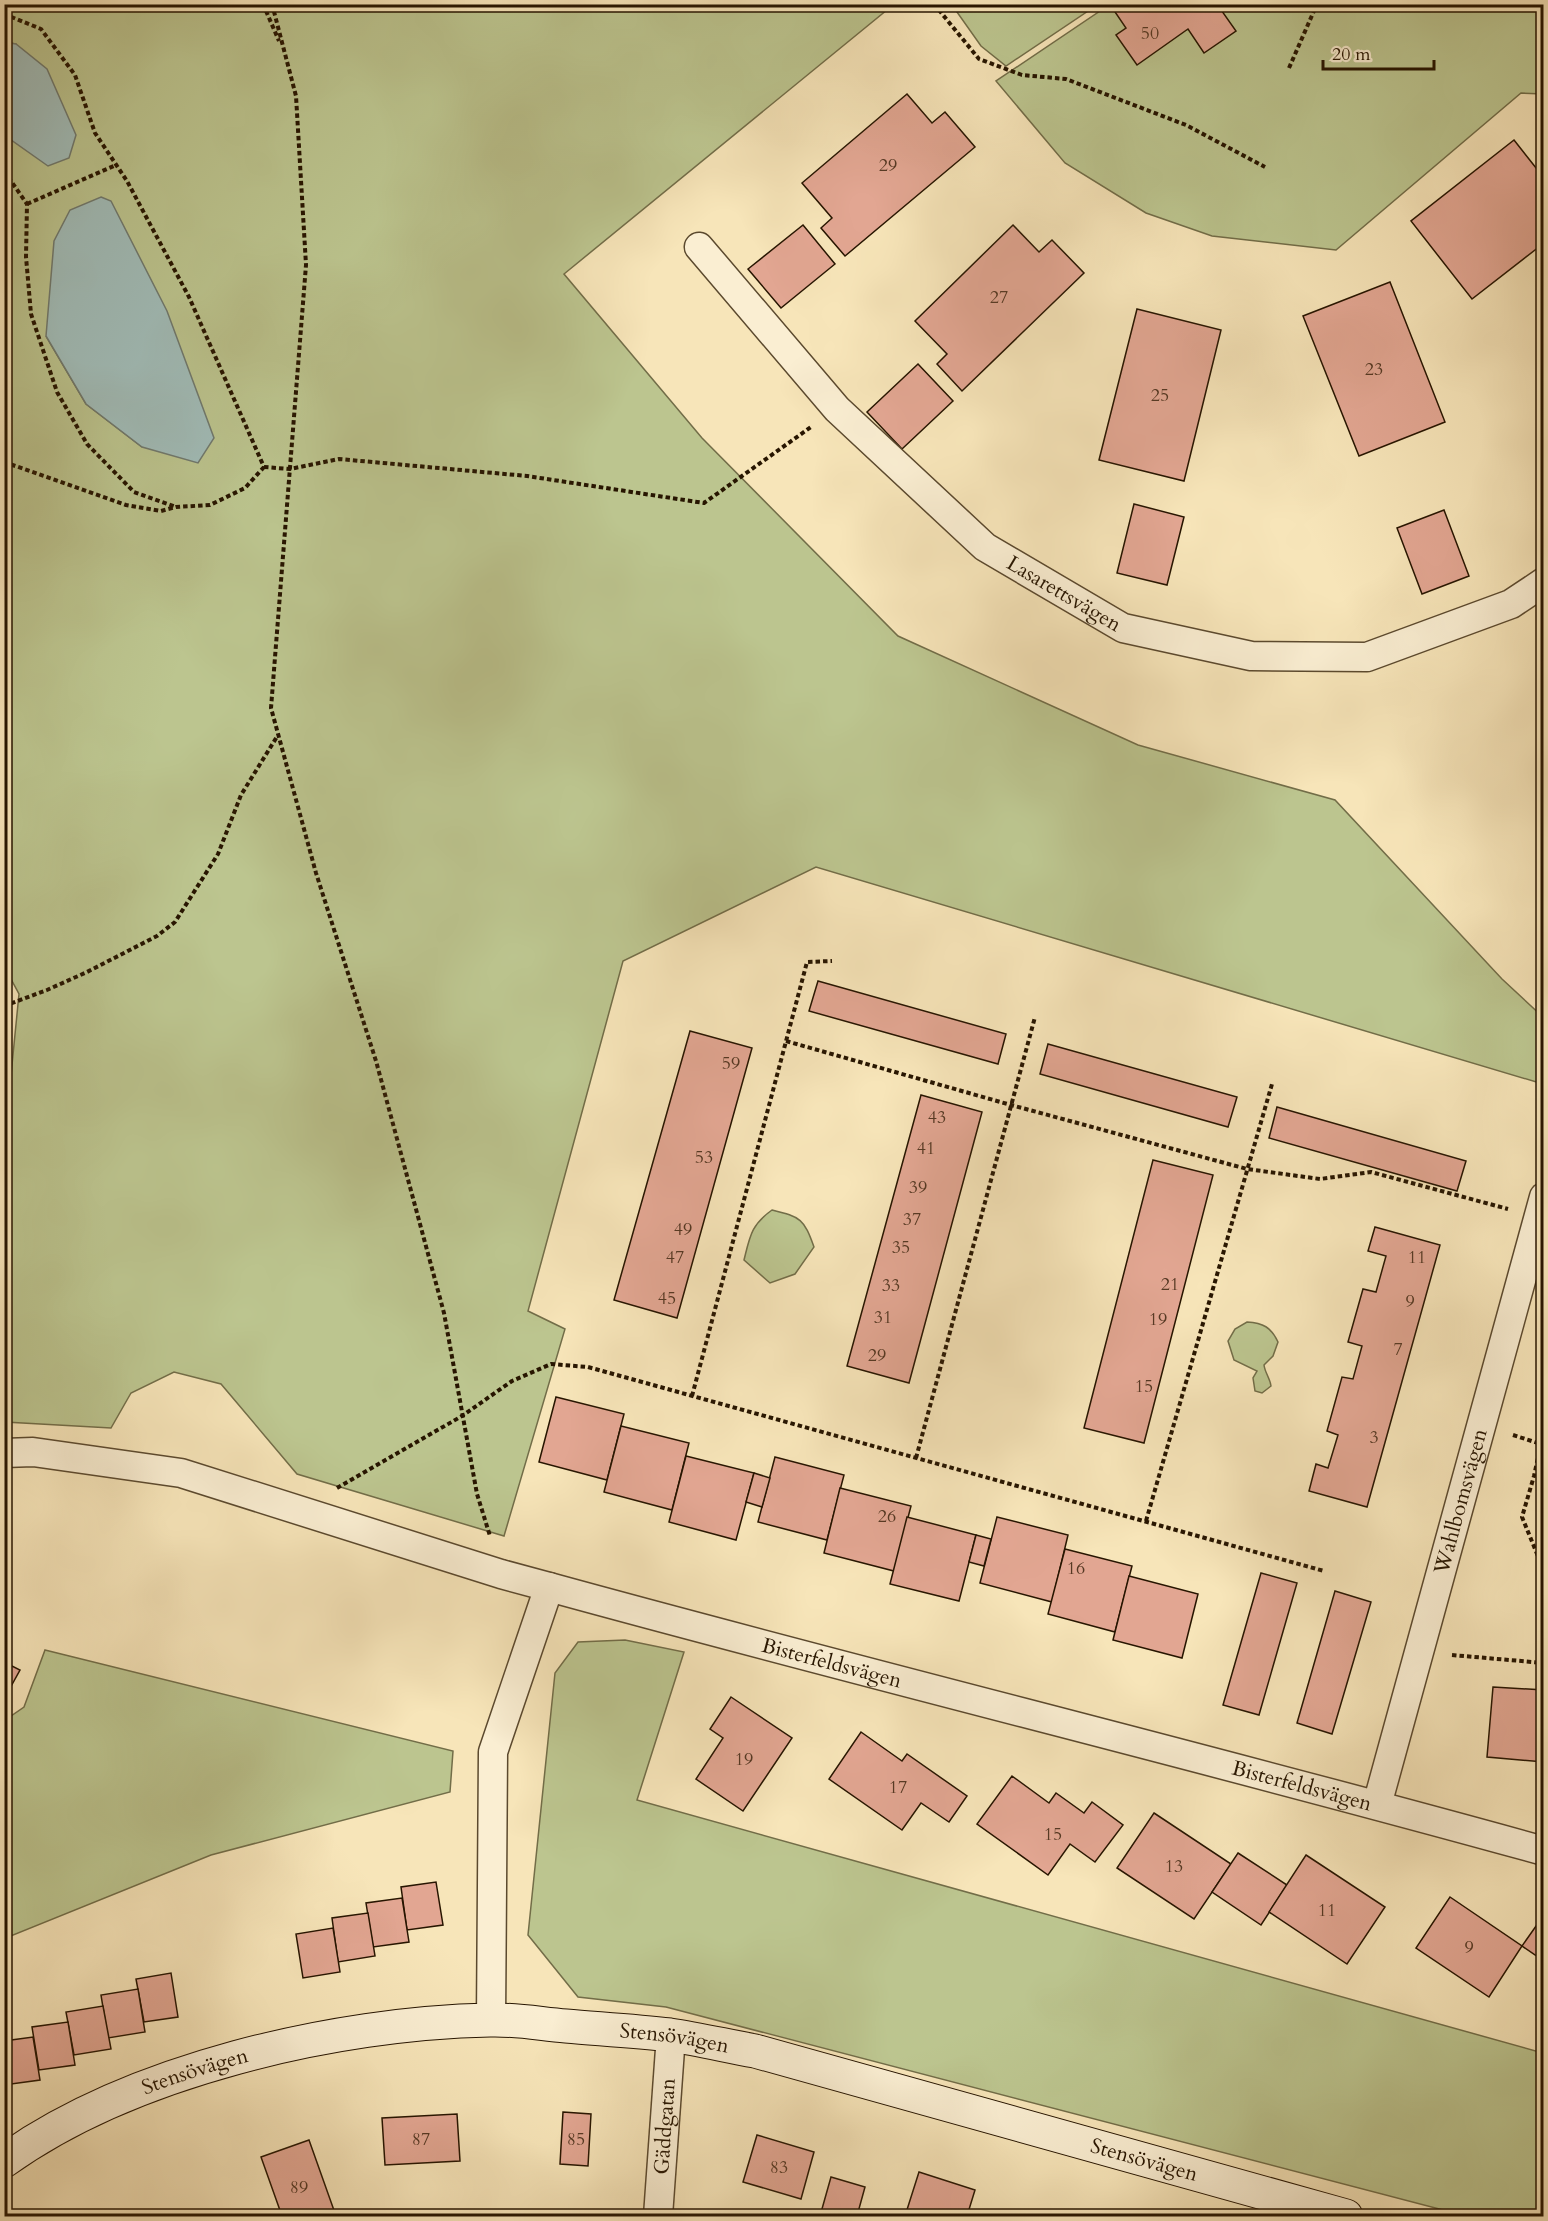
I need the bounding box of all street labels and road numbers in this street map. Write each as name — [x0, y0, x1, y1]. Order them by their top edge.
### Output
street label: Lasarettsvägen — [1001, 548, 1127, 639]
street label: Wahlbomsvägen — [1426, 1425, 1494, 1578]
street label: Bisterfeldsvägen — [759, 1630, 905, 1695]
street label: Bisterfeldsvägen — [1229, 1753, 1375, 1818]
street label: Stensövägen — [619, 2016, 732, 2060]
street label: Stensövägen — [137, 2041, 251, 2102]
street label: Gäddgatan — [647, 2077, 682, 2176]
street label: Stensövägen — [1087, 2131, 1201, 2188]

